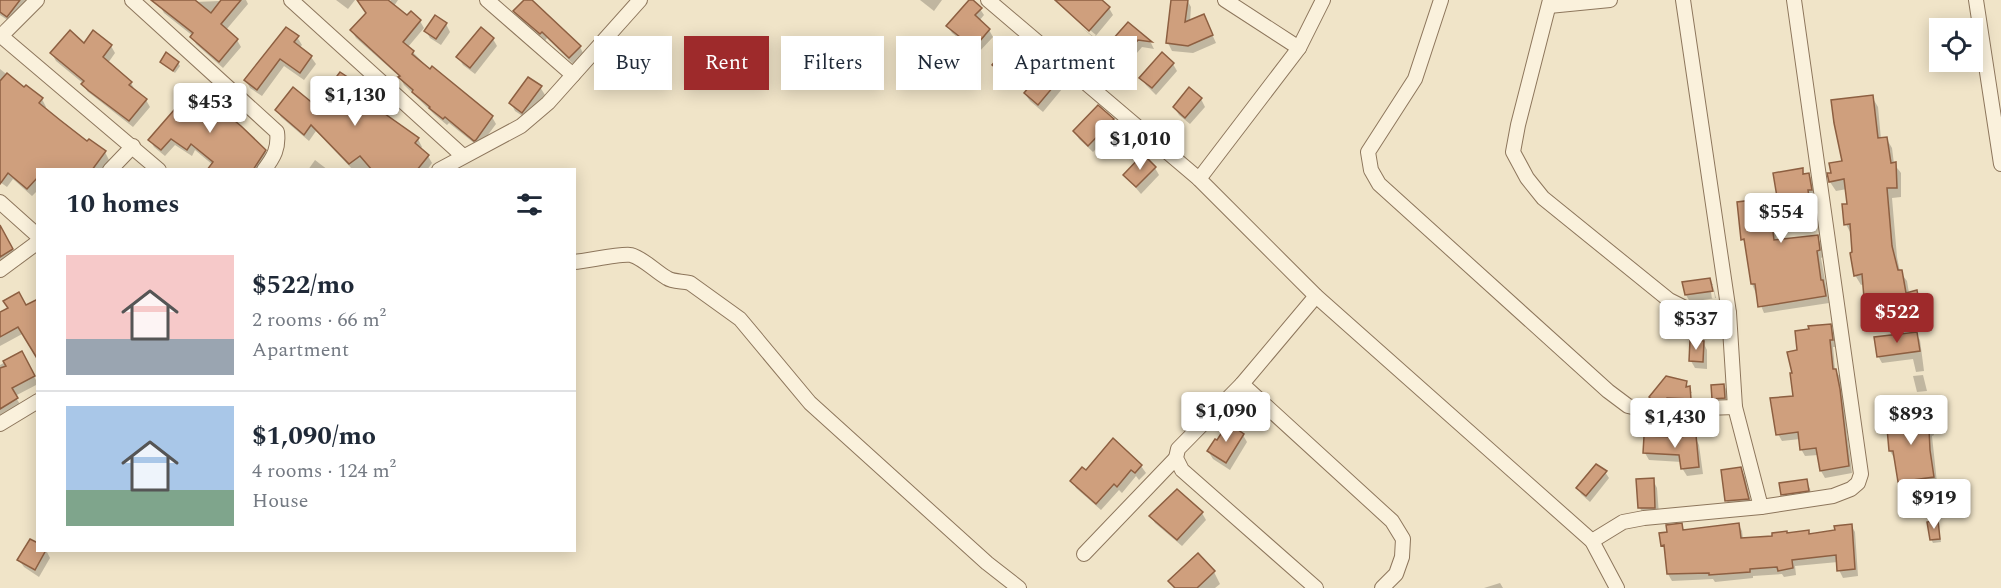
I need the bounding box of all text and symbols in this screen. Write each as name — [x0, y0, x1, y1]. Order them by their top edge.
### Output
map controls — [1929, 18, 1983, 72]
button: locate — [1929, 18, 1983, 72]
chip: Buy — [594, 36, 672, 90]
chip: Rent — [684, 36, 769, 90]
chip: Filters — [781, 36, 884, 90]
chip: New — [896, 36, 981, 90]
chip: Apartment — [993, 36, 1137, 90]
pin: $1,130 — [306, 76, 404, 127]
text: $1,130 — [324, 80, 386, 110]
pin: $453 — [174, 83, 246, 134]
text: $453 — [188, 87, 232, 117]
pin: $1,010 — [1091, 120, 1189, 171]
text: $1,010 — [1109, 124, 1171, 154]
text: 10 homes — [66, 184, 180, 224]
icon: filters — [513, 188, 546, 221]
pin: $554 — [1745, 193, 1817, 244]
text: $554 — [1759, 197, 1803, 227]
text: $522/mo — [252, 265, 355, 305]
icon: home — [114, 279, 186, 351]
pin: $522 — [1861, 293, 1933, 344]
text: $522 — [1875, 297, 1919, 327]
pin: $537 — [1660, 300, 1732, 351]
text: $537 — [1674, 304, 1718, 334]
text: 2 rooms · 66 m² — [252, 305, 386, 335]
text: Apartment — [252, 335, 349, 365]
pin: $1,090 — [1177, 392, 1275, 443]
pin: $893 — [1875, 395, 1947, 446]
text: $1,090 — [1195, 396, 1257, 426]
pin: $1,430 — [1626, 398, 1724, 449]
text: $893 — [1889, 399, 1933, 429]
text: $1,430 — [1644, 402, 1706, 432]
text: $1,090/mo — [252, 416, 376, 456]
icon: home — [114, 430, 186, 502]
text: 4 rooms · 124 m² — [252, 456, 396, 486]
pin: $919 — [1898, 479, 1970, 530]
text: $919 — [1912, 483, 1956, 513]
text: House — [252, 486, 309, 516]

